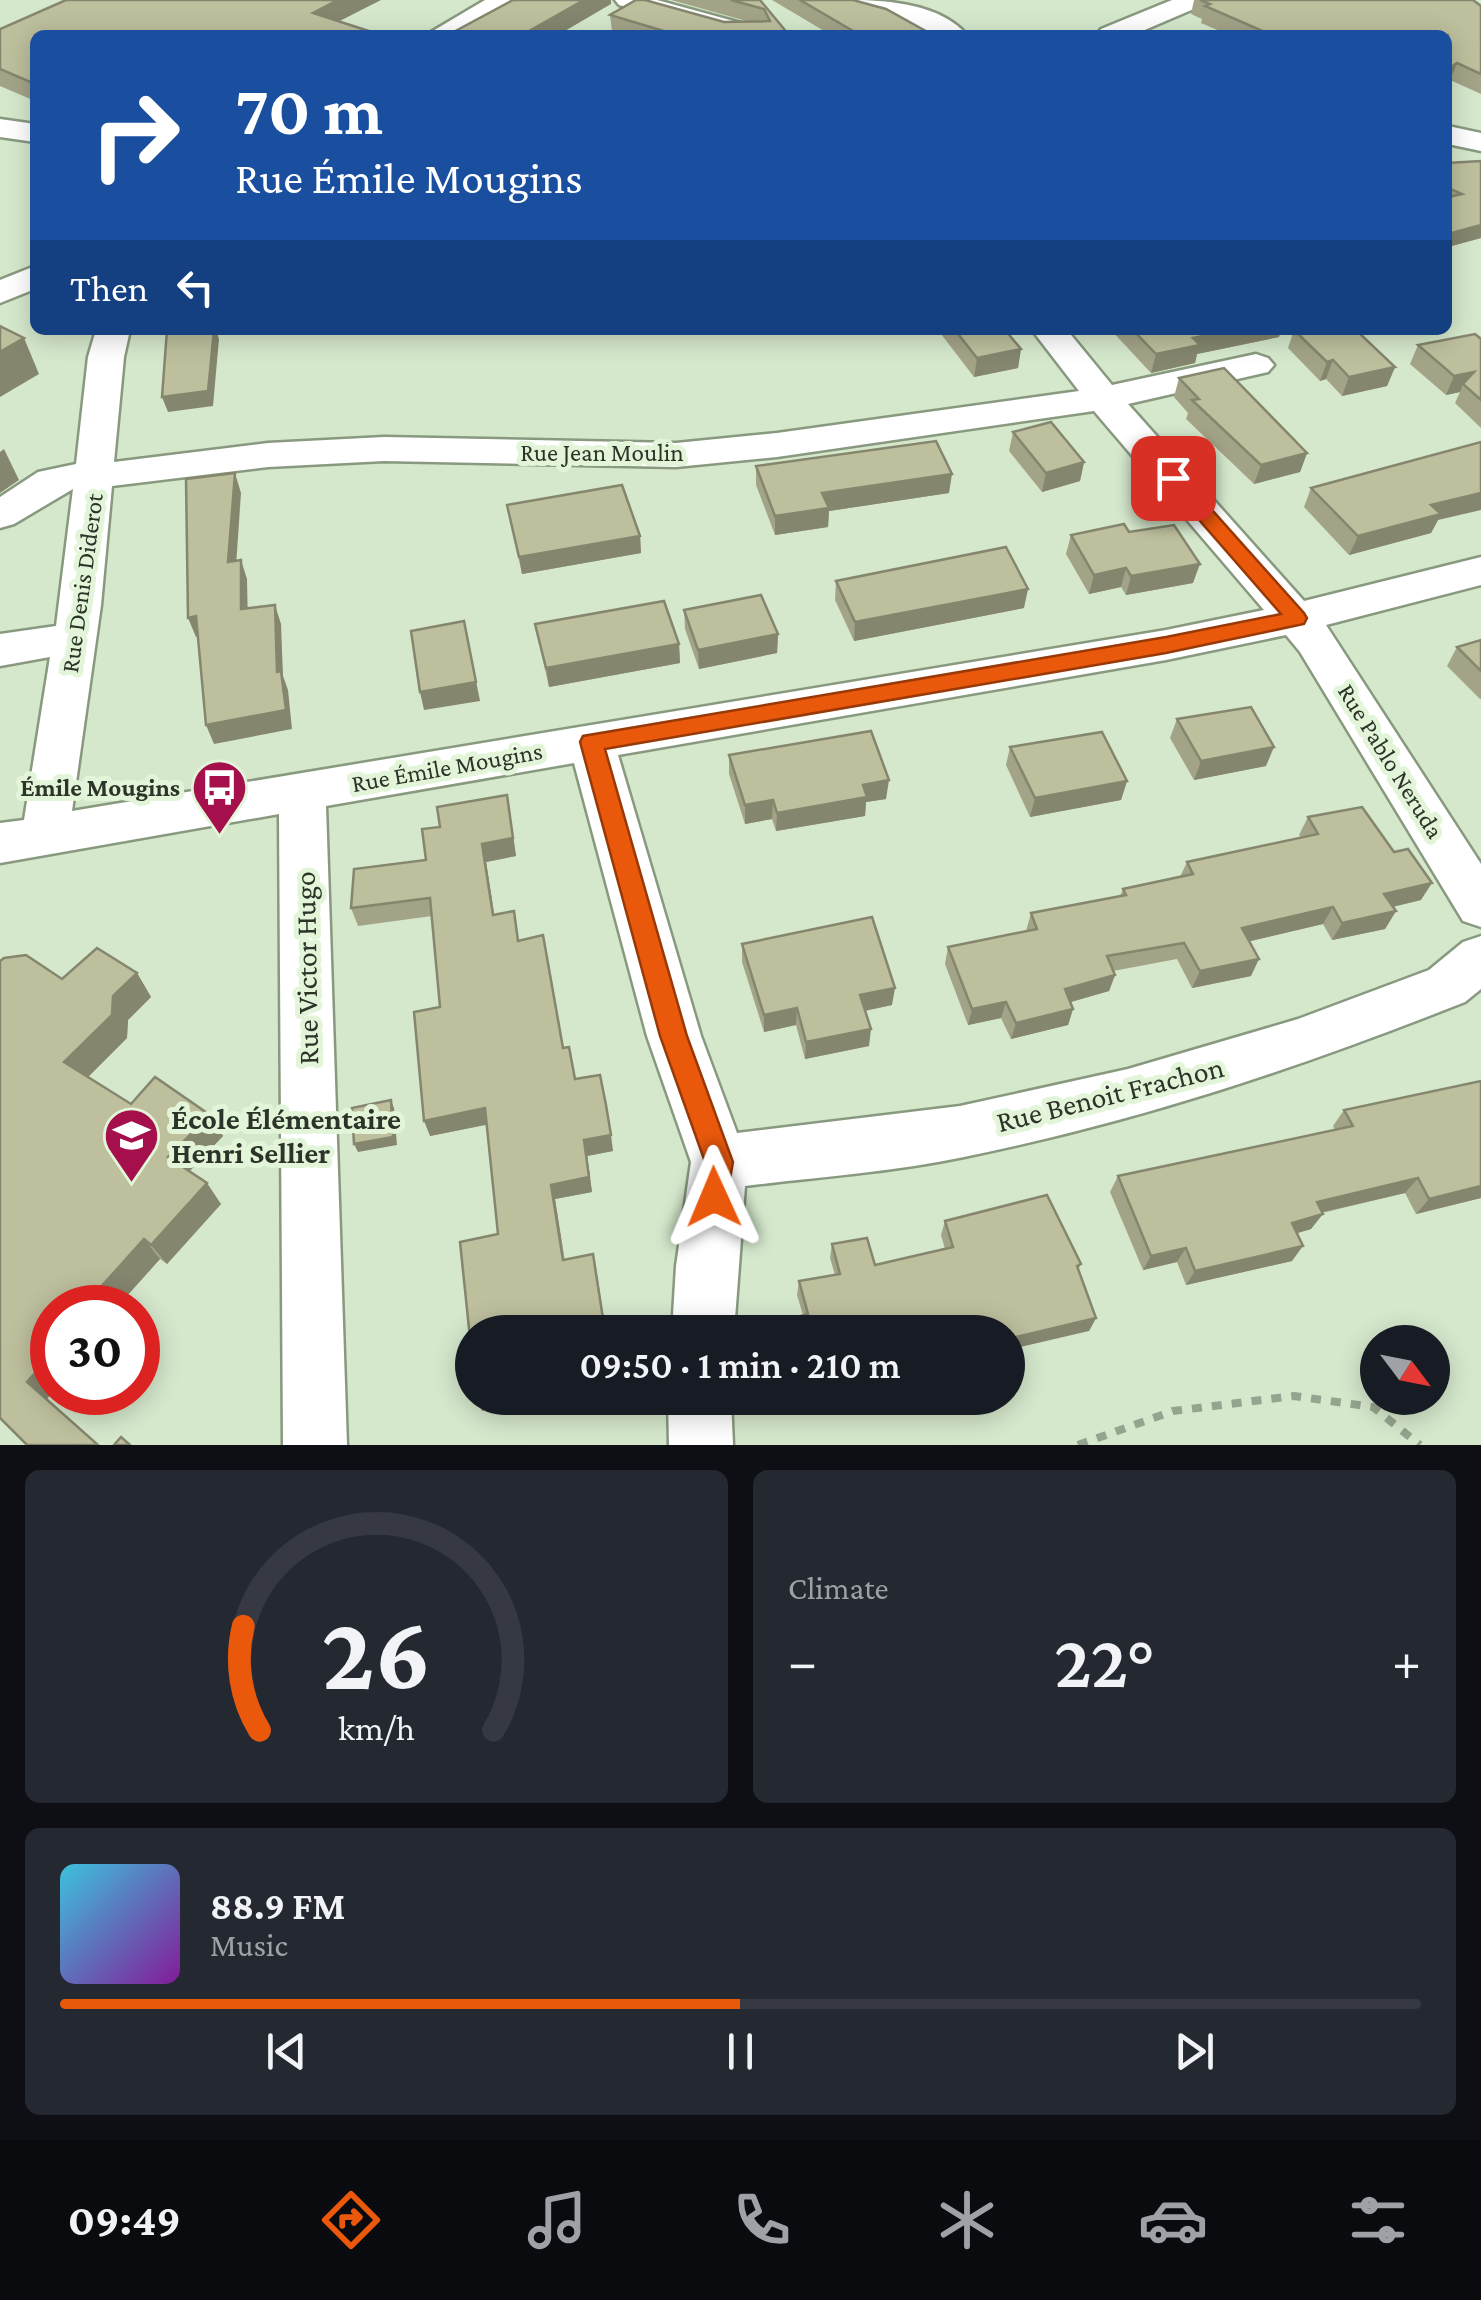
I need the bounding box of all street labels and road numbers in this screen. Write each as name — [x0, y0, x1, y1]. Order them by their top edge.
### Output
street label: Rue Jean Moulin — [520, 439, 684, 467]
street label: Rue Denis Diderot — [56, 491, 108, 674]
street label: Rue Pablo Neruda — [1333, 679, 1450, 844]
street label: Rue Émile Mougins — [350, 737, 545, 798]
street label: Rue Victor Hugo — [288, 871, 325, 1065]
street label: Rue Benoit Frachon — [993, 1050, 1227, 1138]

